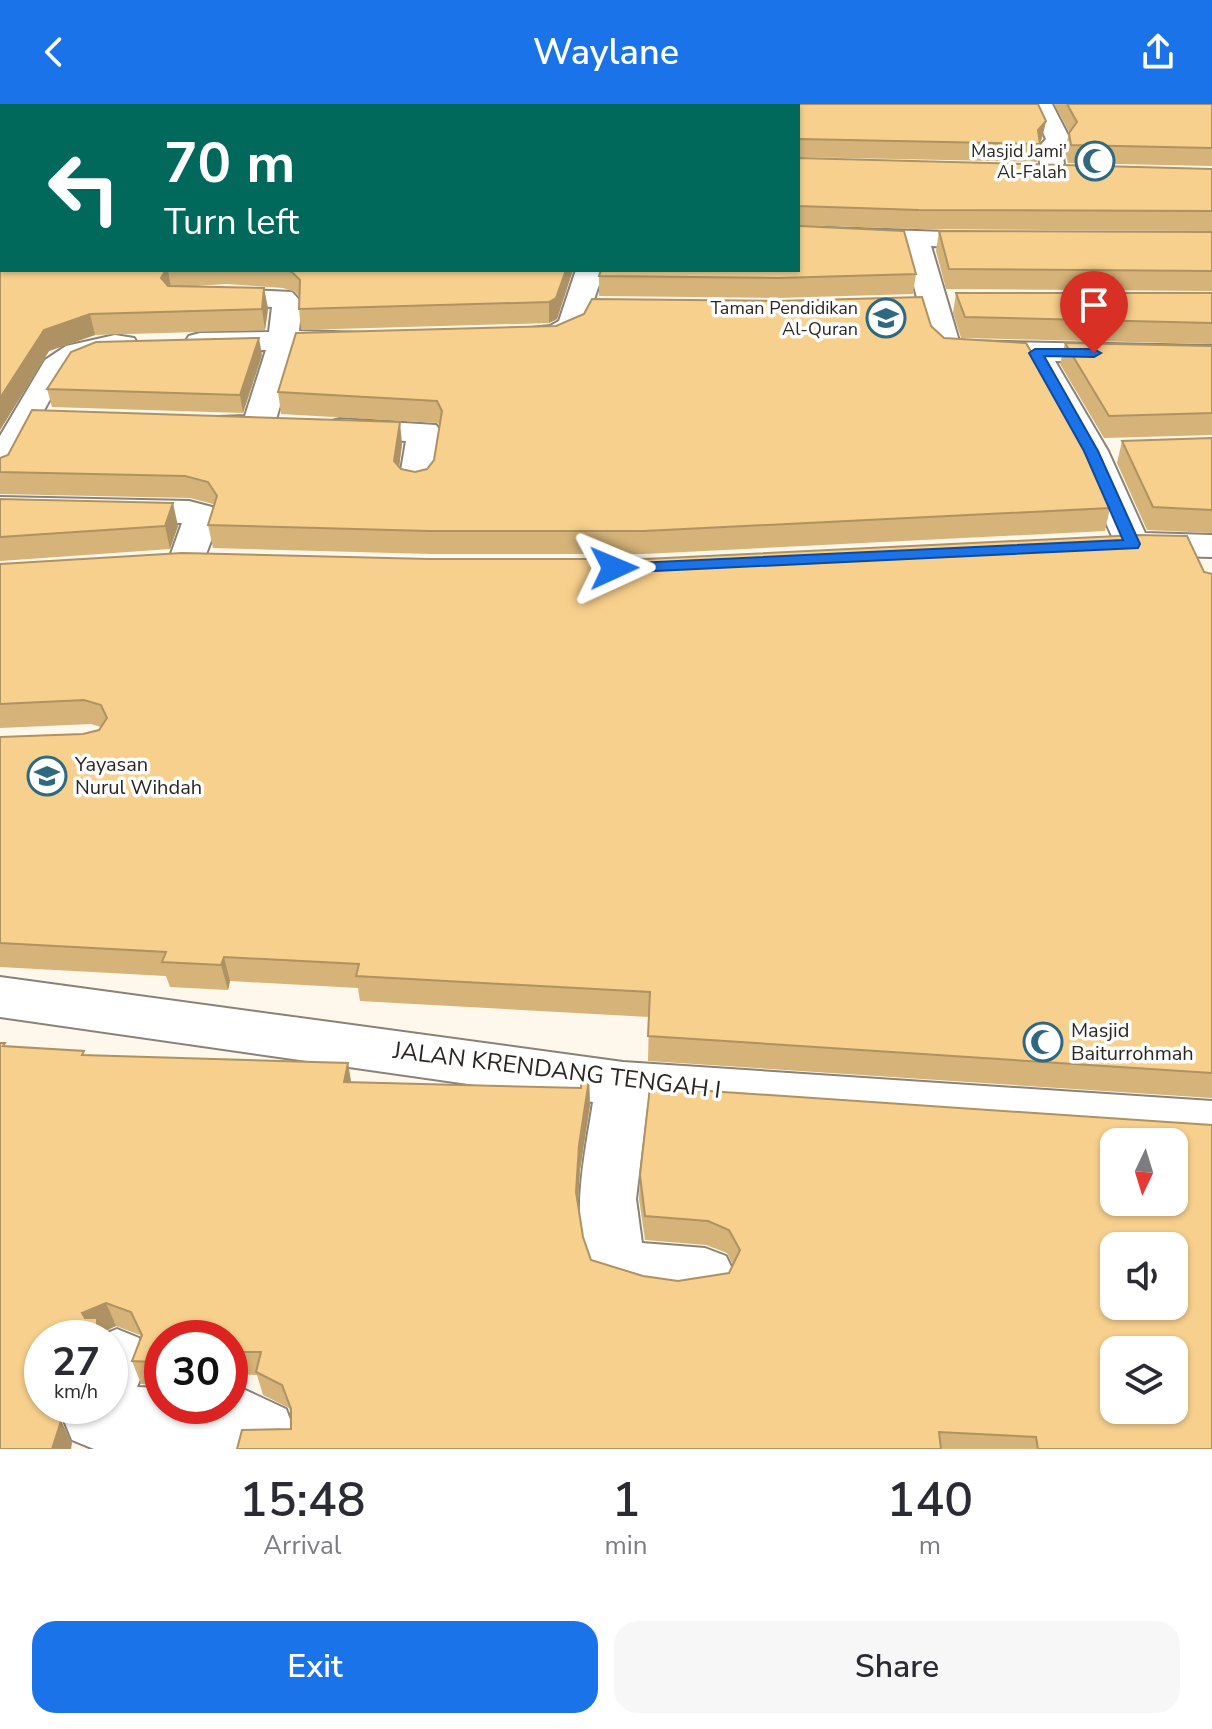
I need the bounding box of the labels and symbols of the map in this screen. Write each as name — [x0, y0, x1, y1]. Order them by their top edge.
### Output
place label: Masjid Jami' Al-Falah — [971, 139, 1067, 184]
mosque icon: Masjid Jami' Al-Falah — [1074, 140, 1116, 182]
pin — [1060, 271, 1128, 353]
place label: Taman Pendidikan Al-Quran — [710, 296, 858, 341]
school or university icon: Taman Pendidikan Al-Quran — [865, 297, 907, 339]
position arrow — [572, 526, 656, 610]
place label: Yayasan Nurul Wihdah — [74, 751, 202, 801]
school or university icon: Yayasan Nurul Wihdah — [26, 755, 68, 797]
place label: Masjid Baiturrohmah — [1071, 1017, 1194, 1067]
mosque icon: Masjid Baiturrohmah — [1022, 1021, 1064, 1063]
street label: JALAN KRENDANG TENGAH I — [390, 1034, 723, 1106]
north arrow — [1100, 1128, 1188, 1216]
speed limit sign: 30 — [144, 1320, 248, 1424]

